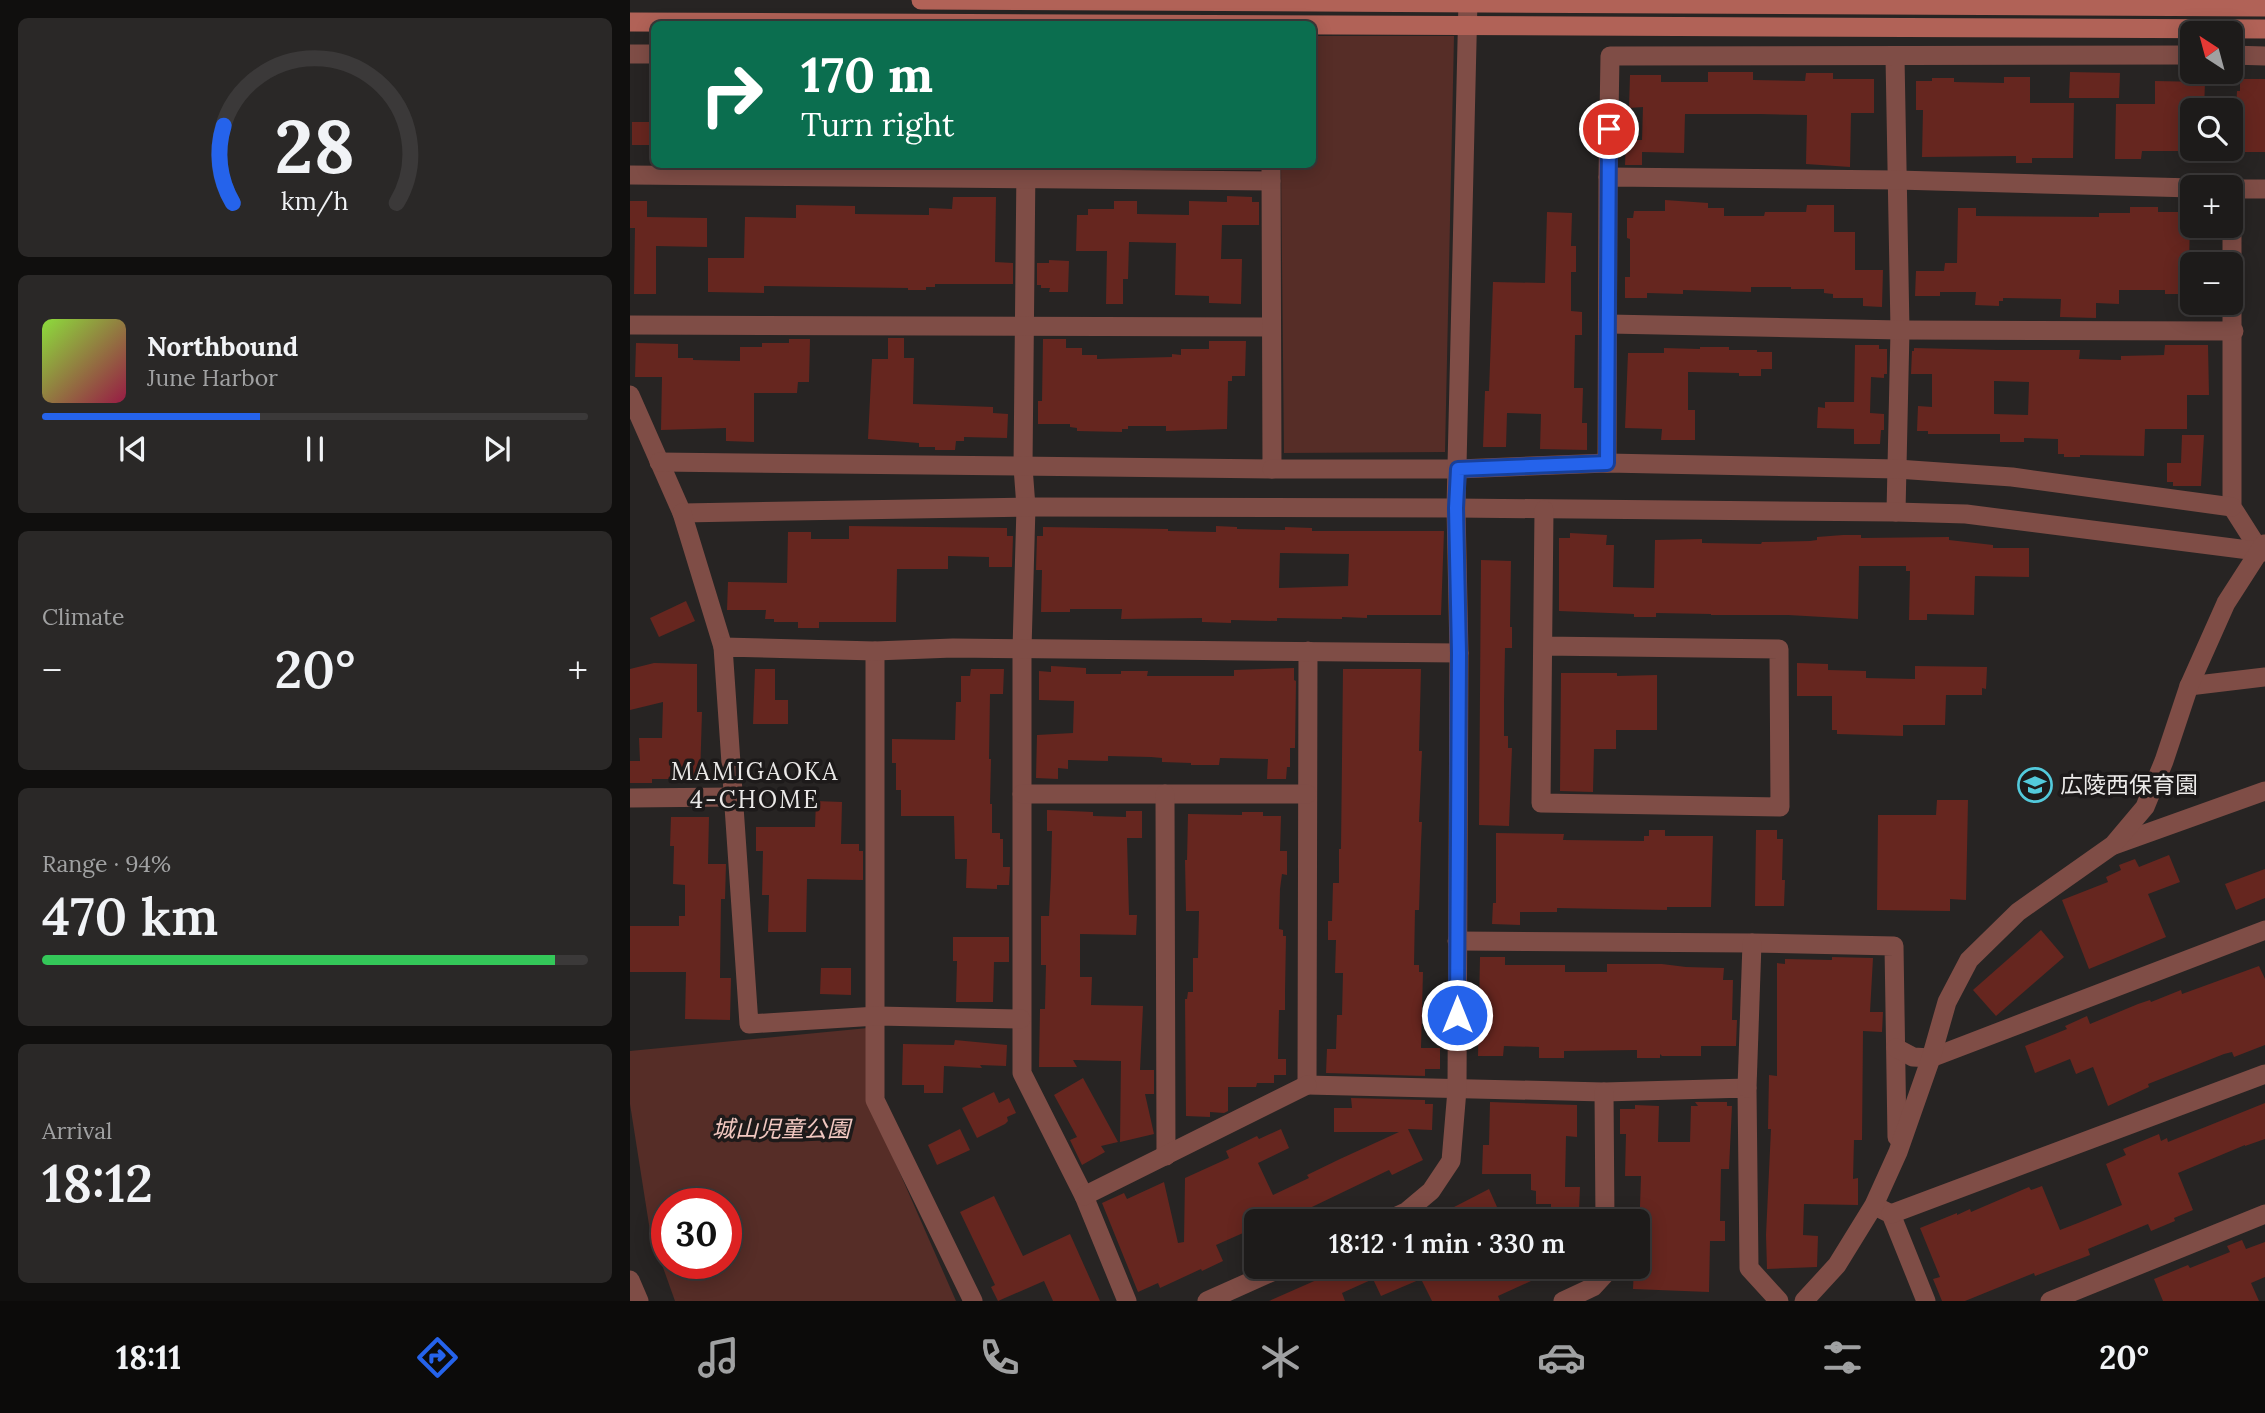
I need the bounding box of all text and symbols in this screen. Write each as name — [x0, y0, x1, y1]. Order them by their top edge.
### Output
north arrow — [2180, 21, 2244, 84]
map controls — [2180, 21, 2243, 315]
text: 170 m — [801, 43, 933, 105]
icon: right — [686, 49, 777, 140]
button: search — [2180, 98, 2243, 161]
pin — [1579, 99, 1639, 159]
text: 28 — [275, 101, 355, 194]
text: Turn right — [801, 104, 954, 145]
icon: arrive — [1590, 110, 1628, 148]
button: + — [2180, 175, 2243, 238]
text: km/h — [281, 185, 349, 217]
button: − — [2180, 252, 2243, 315]
text: Northbound — [147, 330, 298, 363]
text: June Harbor — [147, 363, 278, 392]
icon: previous — [114, 430, 152, 468]
icon: pause — [296, 430, 334, 468]
icon: next — [478, 430, 516, 468]
text: Climate — [42, 602, 124, 631]
text: 20° — [275, 636, 355, 702]
text: − — [42, 646, 62, 694]
text: + — [568, 646, 588, 694]
district label: MAMIGAOKA 4-CHOME — [671, 756, 839, 815]
school or university icon: 広陵西保育園 — [2016, 766, 2054, 804]
place label: 広陵西保育園 — [2060, 770, 2198, 799]
text: Range · 94% — [42, 849, 171, 878]
text: 470 km — [42, 883, 218, 949]
position arrow — [1420, 978, 1494, 1052]
park label: 城山児童公園 — [712, 1114, 853, 1143]
text: Arrival — [42, 1116, 112, 1145]
text: 18:12 — [42, 1150, 153, 1216]
speed limit sign: 30 — [651, 1188, 742, 1279]
text: 18:12 · 1 min · 330 m — [1329, 1227, 1565, 1260]
icon: directions — [413, 1333, 462, 1382]
icon: music — [694, 1333, 743, 1382]
icon: phone — [975, 1333, 1024, 1382]
icon: climate — [1256, 1333, 1305, 1382]
icon: car — [1537, 1333, 1586, 1382]
icon: filters — [1818, 1333, 1867, 1382]
text: 18:11 — [116, 1337, 181, 1378]
text: 20° — [2099, 1337, 2149, 1378]

